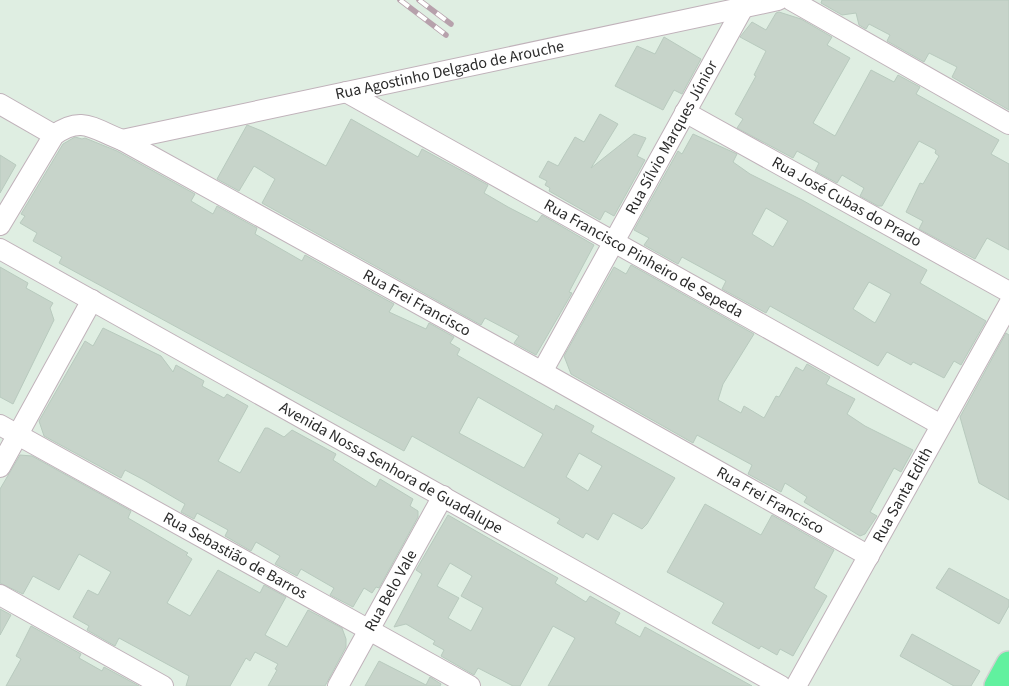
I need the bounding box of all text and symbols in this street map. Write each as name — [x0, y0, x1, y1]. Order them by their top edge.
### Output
street label: Rua Agostinho Delgado de Arouche — [333, 35, 566, 105]
street label: Rua Sílvio Marques Júnior — [620, 56, 723, 218]
street label: Rua José Cubas do Prado — [768, 151, 926, 252]
street label: Rua Francisco Pinheiro de Sepeda — [540, 194, 747, 323]
street label: Rua Frei Francisco — [359, 264, 475, 342]
street label: Avenida Nossa Senhora de Guadalupe — [275, 396, 507, 539]
street label: Rua Santa Edith — [867, 443, 938, 546]
street label: Rua Frei Francisco — [712, 461, 828, 540]
street label: Rua Sebastião de Barros — [159, 507, 312, 605]
street label: Rua Belo Vale — [359, 546, 422, 636]

